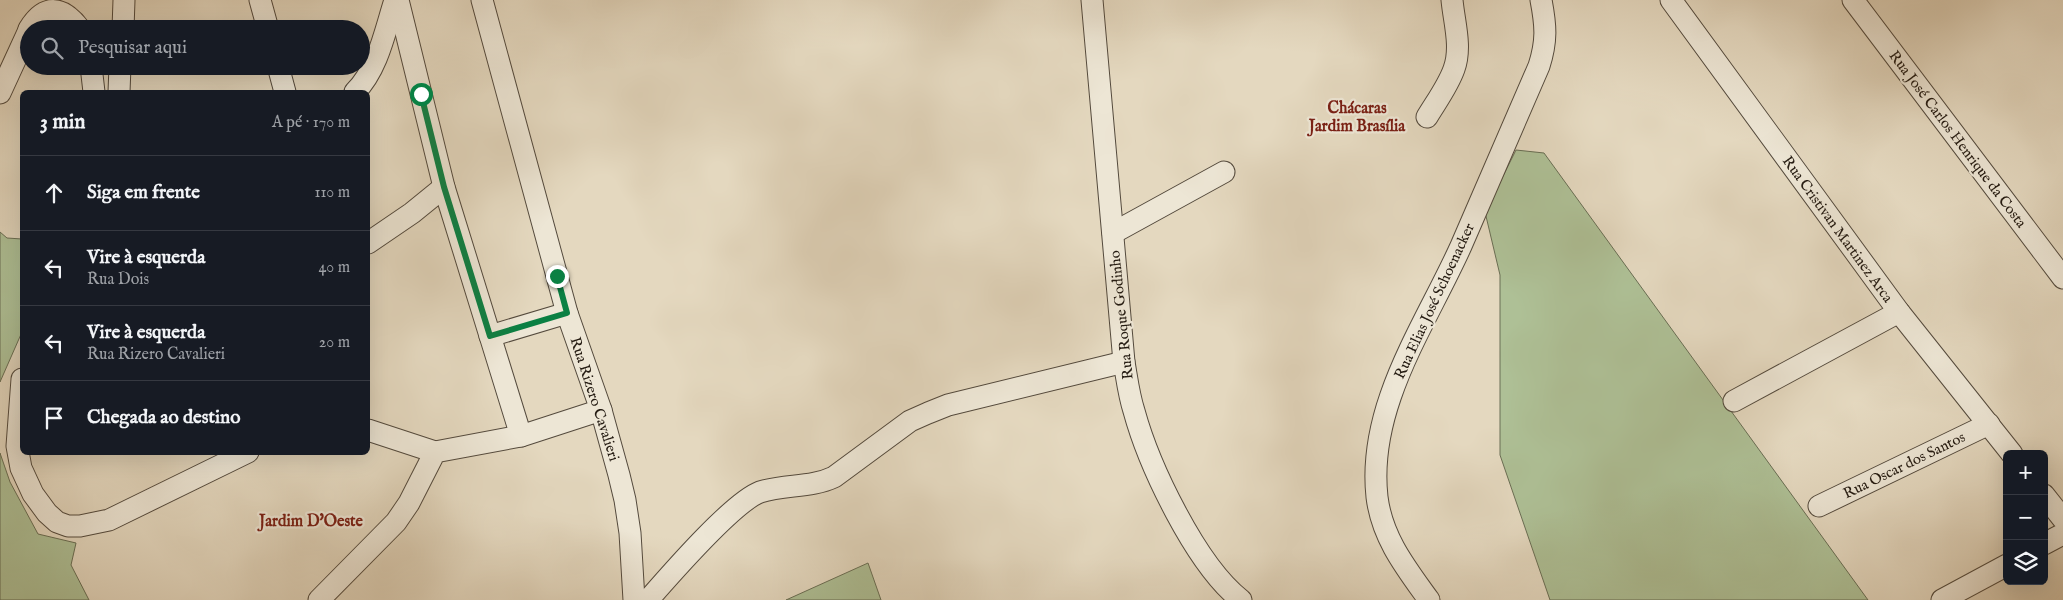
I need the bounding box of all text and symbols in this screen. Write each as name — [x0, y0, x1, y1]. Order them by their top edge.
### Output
search box — [20, 20, 370, 75]
icon: search — [38, 34, 66, 62]
text: Pesquisar aqui — [78, 36, 187, 60]
street label: Rua José Carlos Henrique da Costa — [1885, 47, 2031, 232]
route start — [410, 83, 433, 106]
district label: Chácaras Jardim Brasília — [1307, 99, 1406, 137]
text: 3 min — [40, 109, 85, 136]
text: A pé · 170 m — [272, 113, 350, 133]
street label: Rua Cristivan Martinez Arca — [1778, 152, 1898, 307]
icon: ahead — [40, 179, 68, 207]
text: Siga em frente — [87, 181, 200, 205]
text: 110 m — [314, 183, 350, 203]
street label: Rua Elias José Schoenacker — [1390, 220, 1479, 382]
text: Vire à esquerda — [87, 246, 205, 270]
street label: Rua Roque Godinho — [1105, 249, 1138, 380]
icon: left — [40, 254, 68, 282]
text: 40 m — [318, 258, 350, 278]
route end — [546, 265, 569, 288]
text: Rua Dois — [87, 270, 149, 290]
text: Vire à esquerda — [87, 321, 205, 345]
icon: left — [40, 329, 68, 357]
text: 20 m — [319, 333, 350, 353]
street label: Rua Rizero Cavalieri — [565, 335, 624, 464]
text: Rua Rizero Cavalieri — [87, 345, 225, 365]
icon: arrive — [40, 404, 68, 432]
text: Chegada ao destino — [87, 406, 240, 430]
street label: Rua Oscar dos Santos — [1840, 428, 1968, 503]
map controls — [2003, 450, 2048, 585]
button: + — [2003, 450, 2048, 495]
button: − — [2003, 495, 2048, 540]
district label: Jardim D'Oeste — [257, 512, 364, 532]
button: layers — [2003, 540, 2048, 585]

